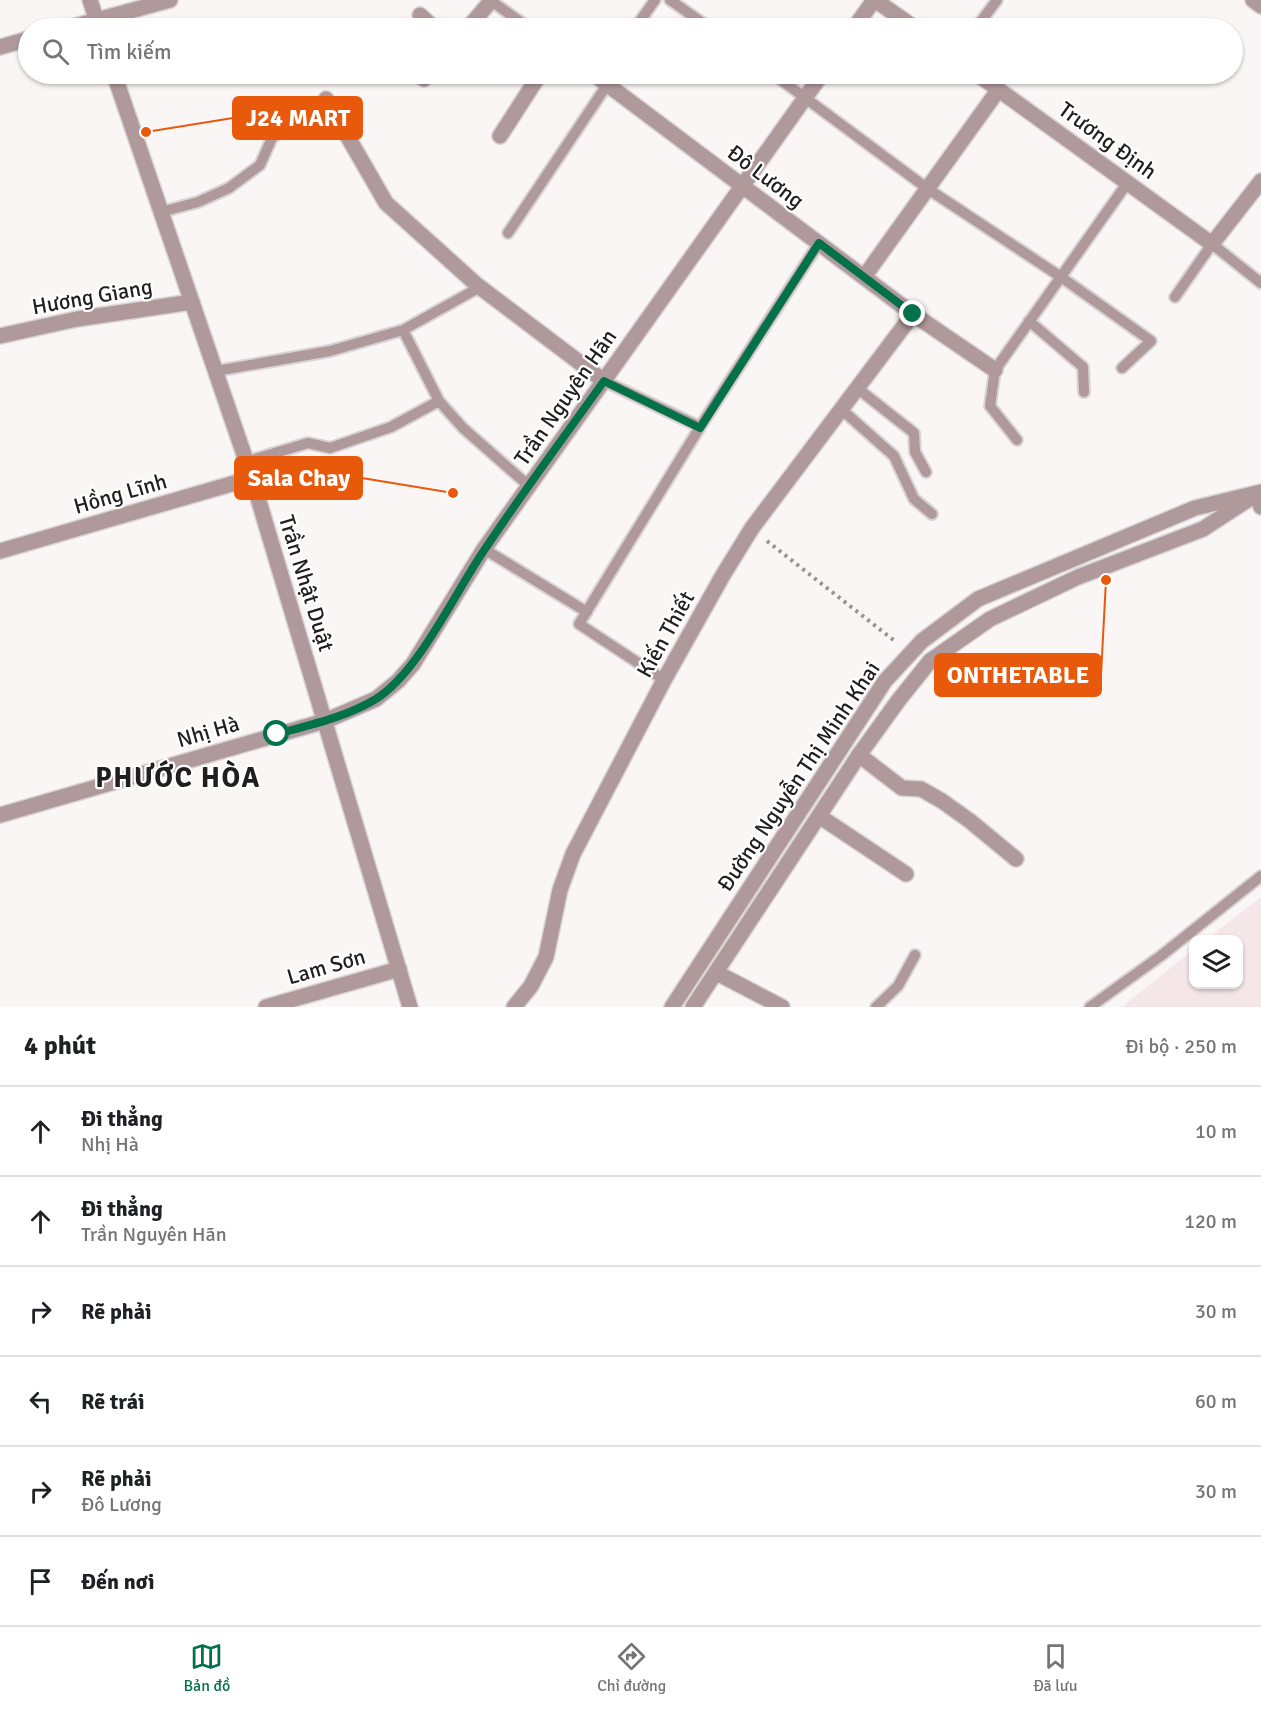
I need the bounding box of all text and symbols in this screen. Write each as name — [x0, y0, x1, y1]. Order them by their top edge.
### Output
search box — [18, 18, 1243, 84]
icon: search — [39, 35, 72, 68]
text: Tìm kiếm — [87, 38, 172, 65]
street label: Trương Định — [1053, 96, 1162, 185]
callout: J24 MART — [233, 97, 362, 139]
text: J24 MART — [246, 103, 351, 133]
street label: Đô Lương — [722, 139, 809, 214]
street label: Hương Giang — [30, 273, 154, 320]
route end — [899, 300, 925, 326]
street label: Trần Nguyên Hãn — [508, 324, 622, 471]
callout: Sala Chay — [235, 457, 362, 499]
text: Sala Chay — [248, 463, 350, 493]
street label: Hồng Lĩnh — [70, 467, 170, 520]
street label: Trần Nhật Duật — [273, 512, 340, 655]
street label: Kiến Thiết — [631, 586, 700, 682]
callout: ONTHETABLE — [935, 654, 1101, 696]
street label: Đường Nguyễn Thị Minh Khai — [711, 656, 886, 896]
text: ONTHETABLE — [947, 660, 1089, 690]
street label: Nhị Hà — [174, 710, 242, 753]
route start — [263, 720, 289, 746]
district label: PHƯỚC HÒA — [95, 759, 261, 795]
map controls — [1189, 935, 1243, 989]
button: layers — [1189, 935, 1243, 989]
street label: Lam Sơn — [284, 942, 369, 991]
text: 4 phút — [24, 1030, 96, 1062]
text: Đi bộ · 250 m — [1125, 1034, 1237, 1059]
text: Đi thẳng — [81, 1105, 163, 1132]
icon: ahead — [24, 1115, 57, 1148]
text: 10 m — [1195, 1119, 1237, 1144]
text: Nhị Hà — [81, 1132, 139, 1157]
text: Đi thẳng — [81, 1195, 163, 1222]
icon: ahead — [24, 1205, 57, 1238]
text: 120 m — [1184, 1209, 1237, 1234]
text: Trần Nguyên Hãn — [81, 1222, 227, 1247]
icon: right — [24, 1295, 57, 1328]
text: Rẽ phải — [81, 1298, 152, 1325]
text: 30 m — [1195, 1299, 1237, 1324]
icon: left — [24, 1385, 57, 1418]
text: Rẽ trái — [81, 1388, 145, 1415]
text: 60 m — [1195, 1389, 1237, 1414]
text: Rẽ phải — [81, 1465, 152, 1492]
icon: right — [24, 1475, 57, 1508]
text: 30 m — [1195, 1479, 1237, 1504]
text: Đô Lương — [81, 1492, 162, 1517]
icon: arrive — [24, 1565, 57, 1598]
text: Đến nơi — [81, 1568, 155, 1595]
tab: Bản đồ — [183, 1640, 230, 1696]
tab: Chỉ đường — [597, 1640, 666, 1696]
tab: Đã lưu — [1033, 1640, 1078, 1696]

